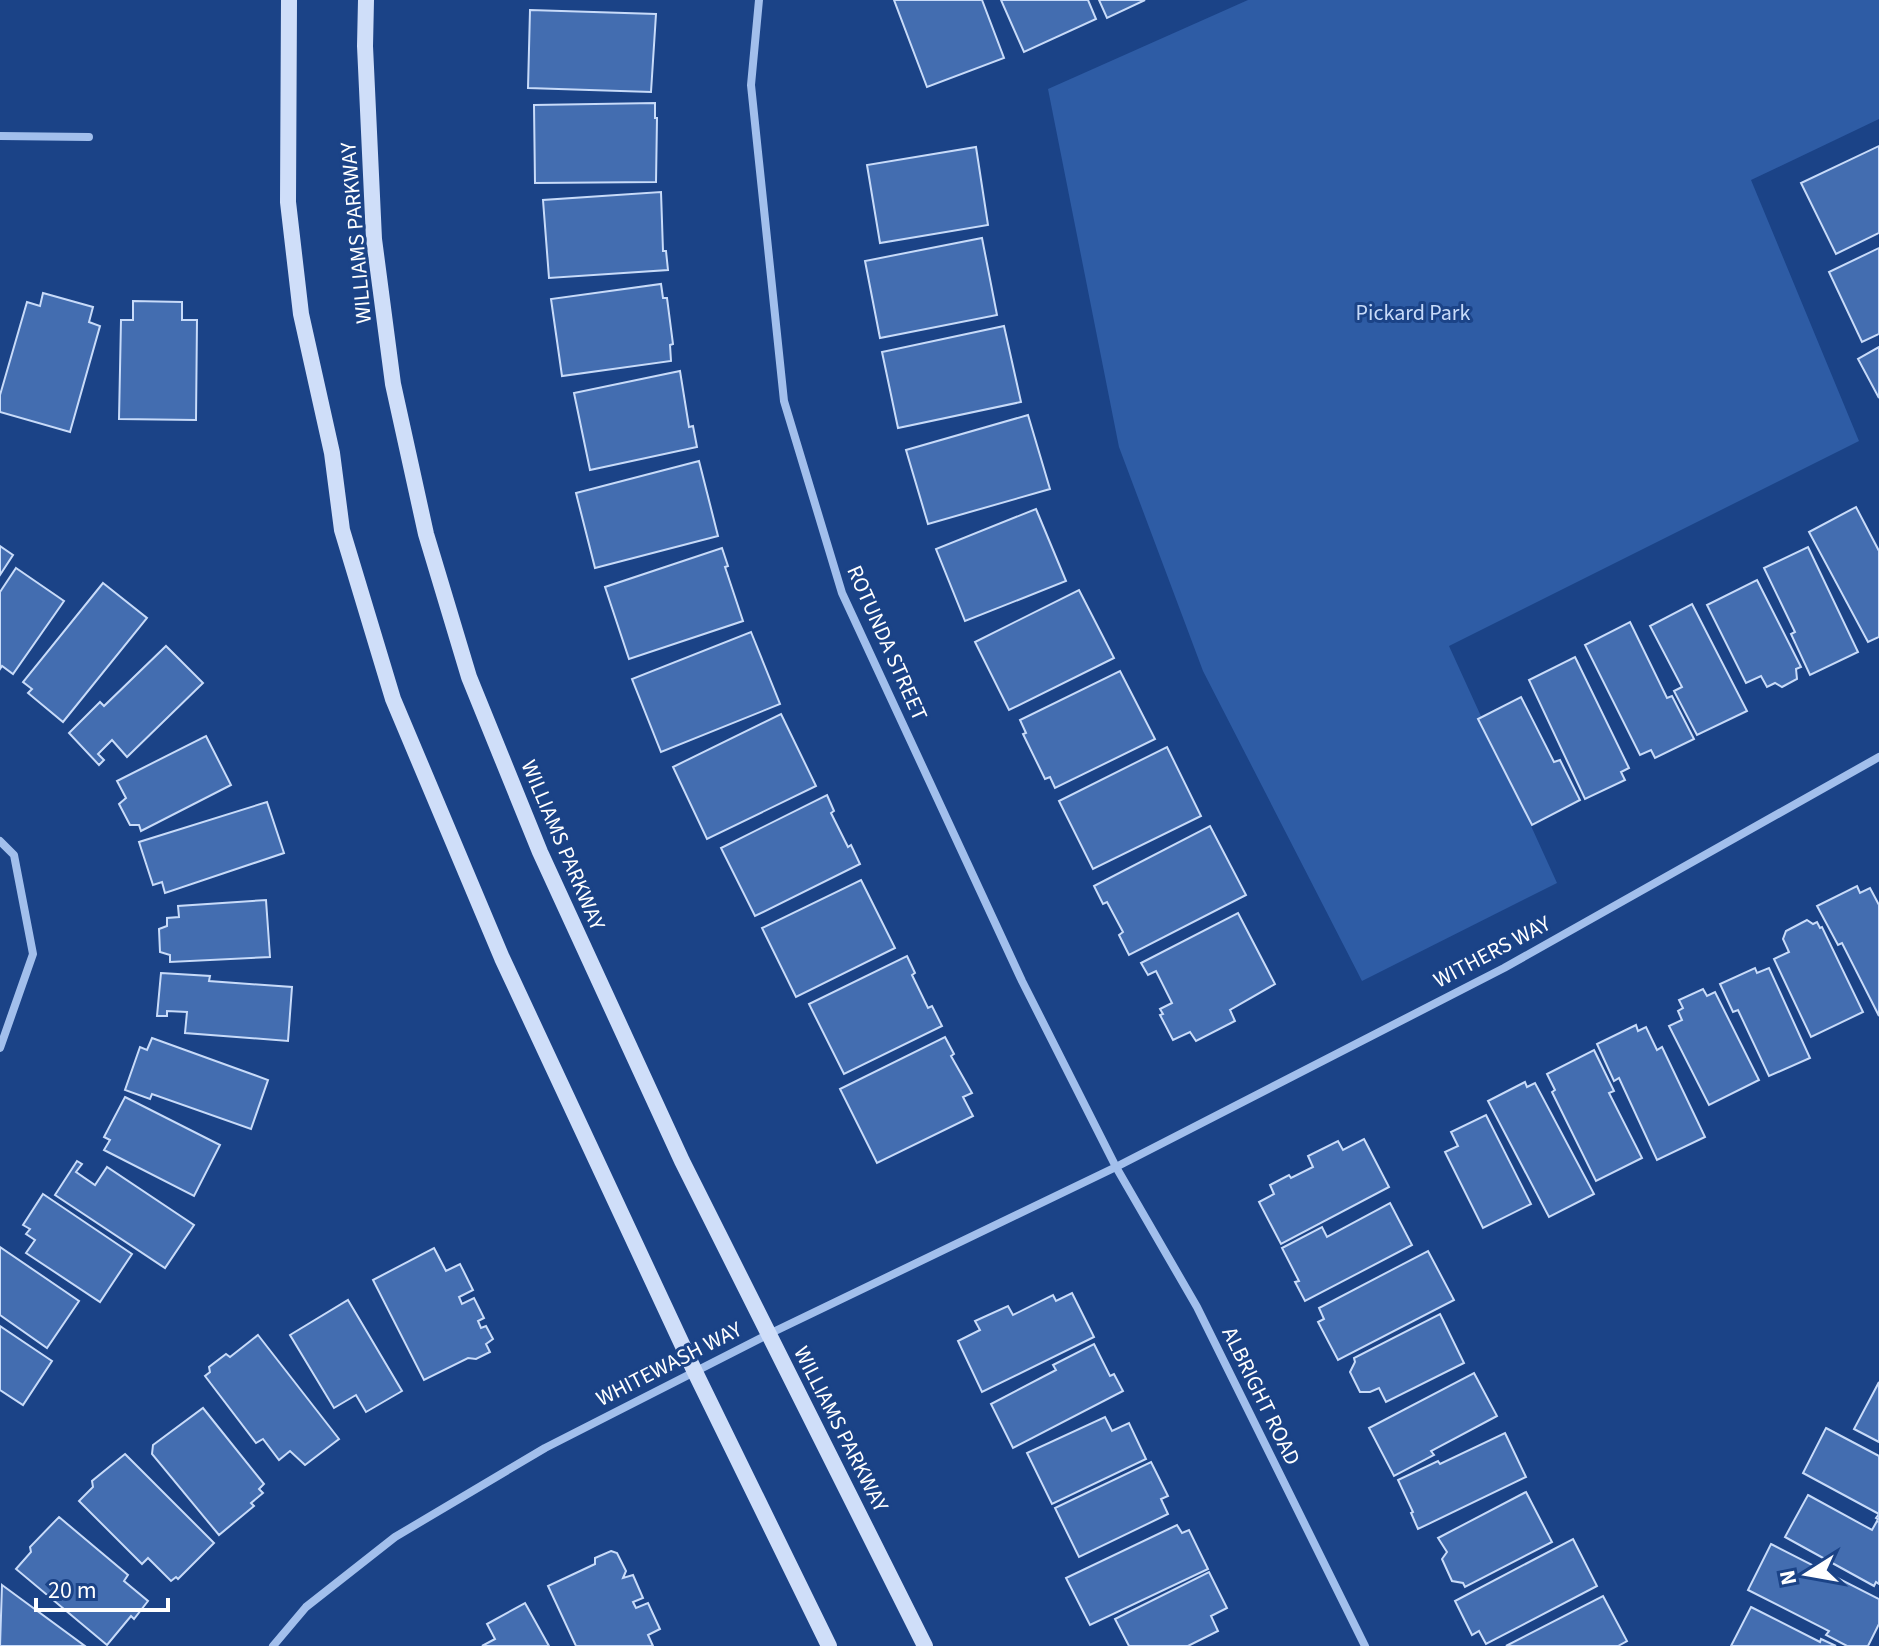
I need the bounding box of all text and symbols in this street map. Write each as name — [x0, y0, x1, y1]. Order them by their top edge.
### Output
street label: WILLIAMS PARKWAY — [332, 140, 380, 325]
park label: Pickard Park — [1356, 297, 1471, 329]
street label: ROTUNDA STREET — [838, 560, 936, 726]
street label: WILLIAMS PARKWAY — [513, 755, 614, 936]
street label: WITHERS WAY — [1428, 907, 1557, 996]
street label: WHITEWASH WAY — [590, 1313, 748, 1415]
street label: ALBRIGHT ROAD — [1214, 1321, 1308, 1471]
street label: WILLIAMS PARKWAY — [785, 1341, 897, 1518]
north arrow — [1767, 1534, 1847, 1614]
scale bar — [36, 1562, 168, 1612]
text: N — [1771, 1567, 1805, 1588]
text: 20 m — [48, 1573, 97, 1608]

